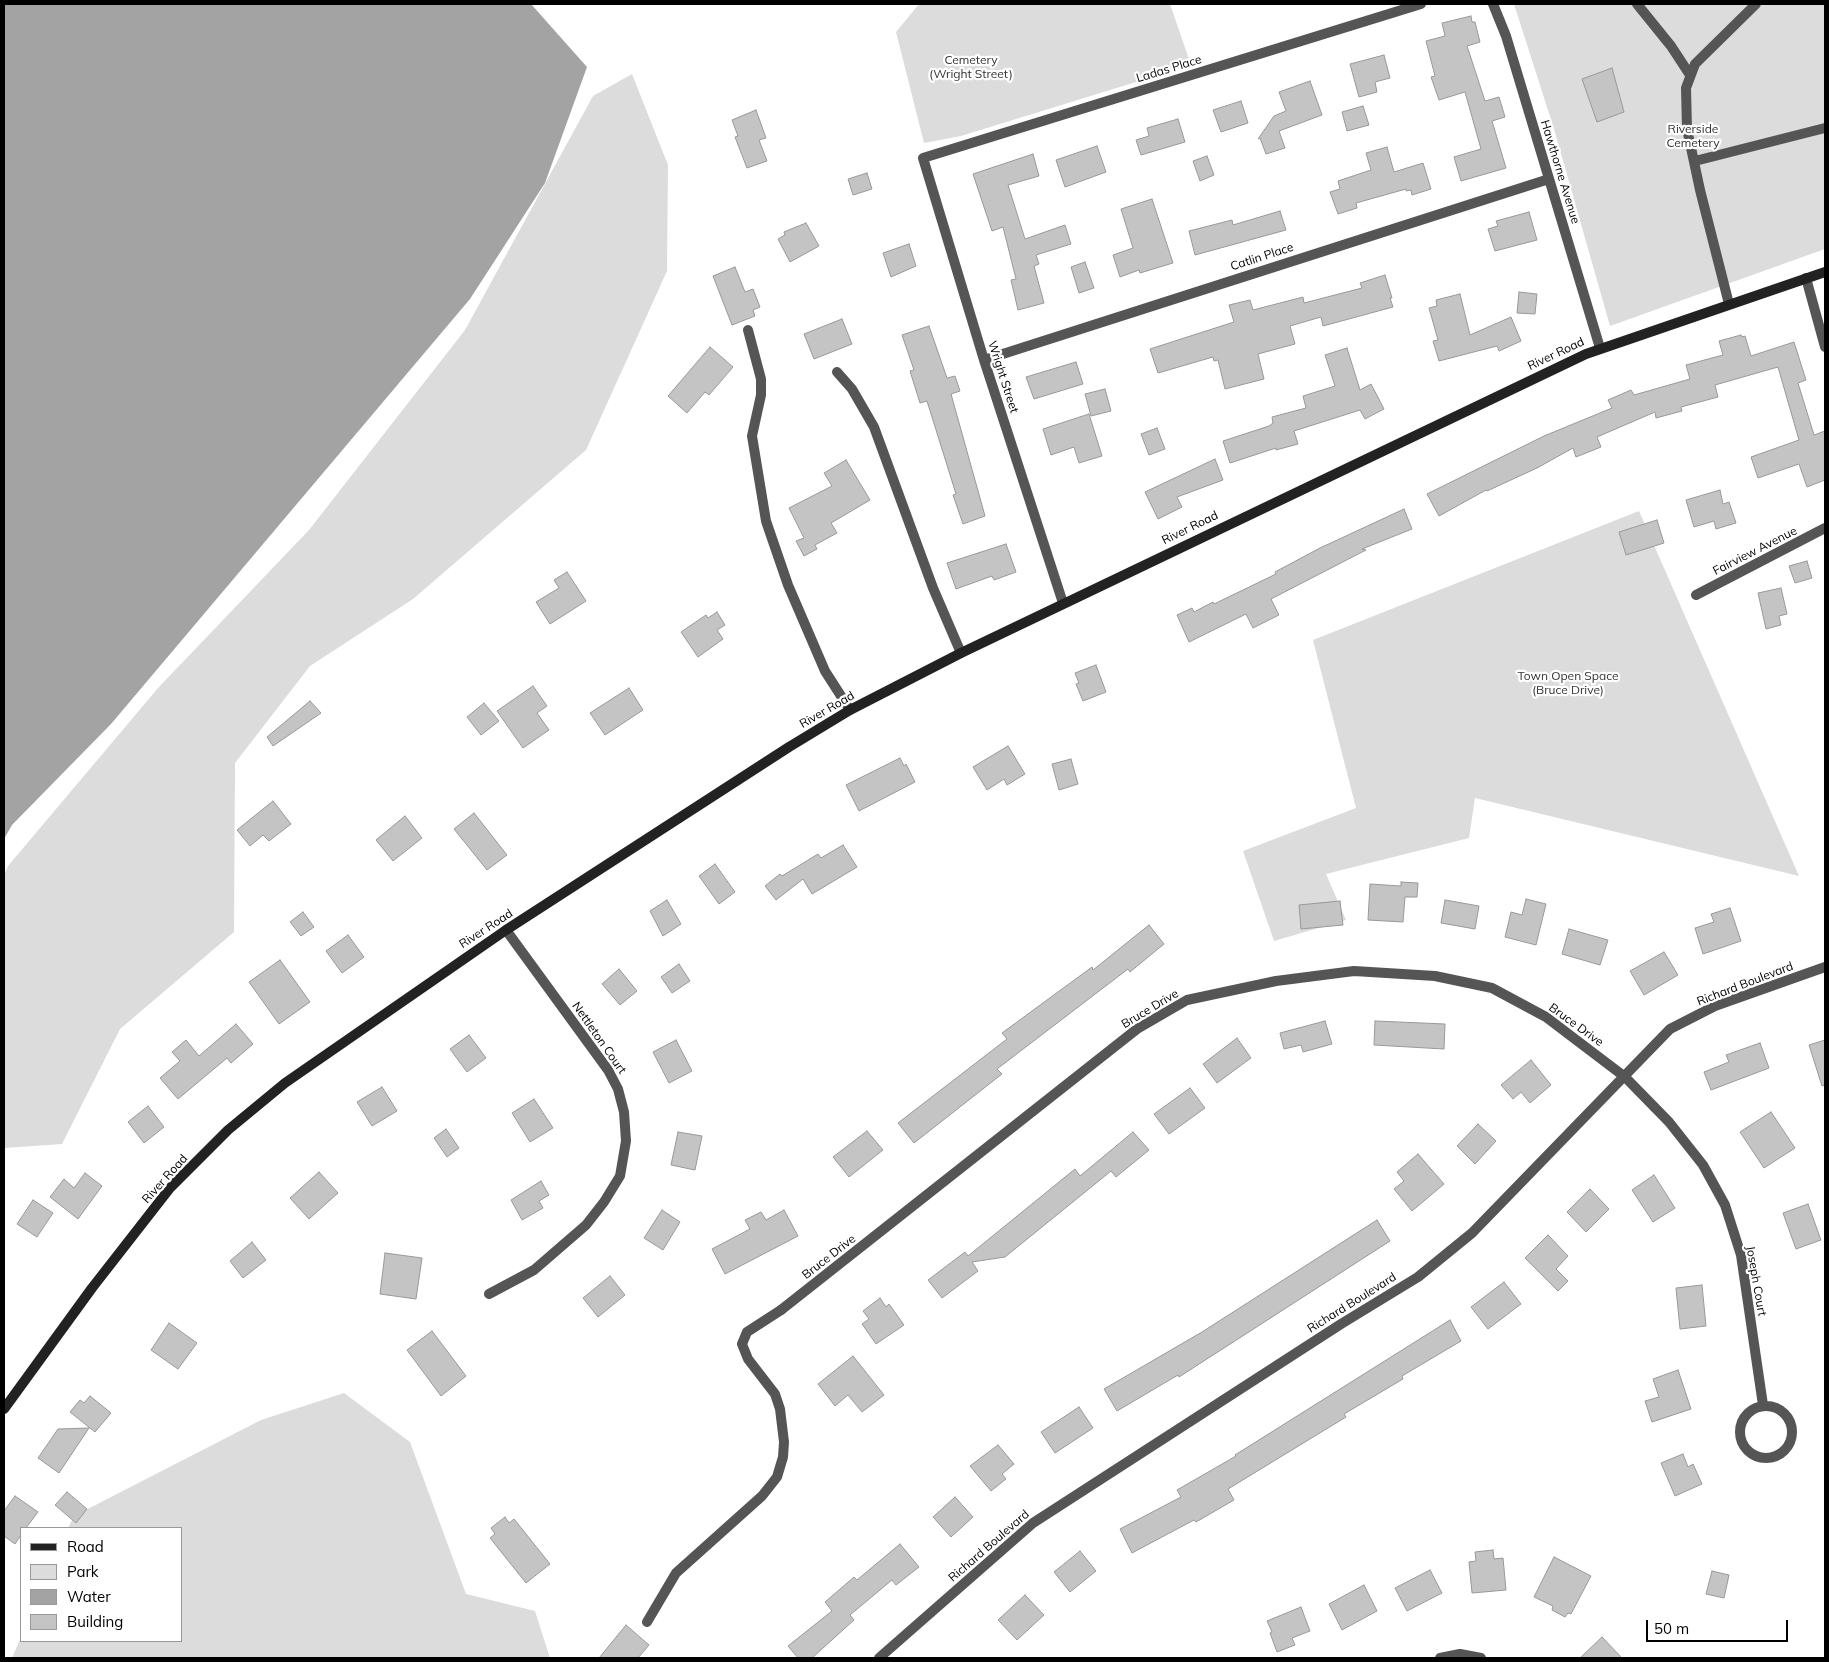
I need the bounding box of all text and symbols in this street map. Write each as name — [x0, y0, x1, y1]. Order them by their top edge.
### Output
street label: Ladas Place — [1135, 52, 1203, 86]
park label: Cemetery (Wright Street) — [929, 53, 1013, 81]
street label: Hawthorne Avenue — [1537, 118, 1583, 226]
park label: Riverside Cemetery — [1666, 122, 1720, 150]
street label: Catlin Place — [1229, 240, 1295, 274]
street label: River Road — [1525, 335, 1587, 373]
street label: Wright Street — [985, 339, 1021, 415]
street label: River Road — [1159, 508, 1221, 548]
street label: Fairview Avenue — [1711, 524, 1799, 578]
park label: Town Open Space (Bruce Drive) — [1517, 669, 1619, 697]
street label: River Road — [797, 689, 857, 731]
street label: River Road — [457, 906, 515, 952]
street label: Richard Boulevard — [1695, 959, 1795, 1009]
street label: Bruce Drive — [1119, 986, 1181, 1032]
street label: Nettleton Court — [569, 999, 629, 1077]
street label: Bruce Drive — [1546, 1000, 1606, 1050]
street label: River Road — [139, 1152, 191, 1206]
street label: Bruce Drive — [799, 1232, 859, 1282]
street label: Joseph Court — [1743, 1245, 1769, 1317]
street label: Richard Boulevard — [1305, 1270, 1399, 1336]
street label: Richard Boulevard — [946, 1507, 1032, 1585]
legend — [20, 1527, 182, 1642]
text: Road — [67, 1537, 104, 1556]
text: Park — [67, 1562, 99, 1581]
text: Water — [67, 1587, 111, 1606]
scale bar — [1649, 1610, 1792, 1642]
text: Building — [67, 1612, 123, 1631]
text: 50 m — [1654, 1619, 1689, 1638]

